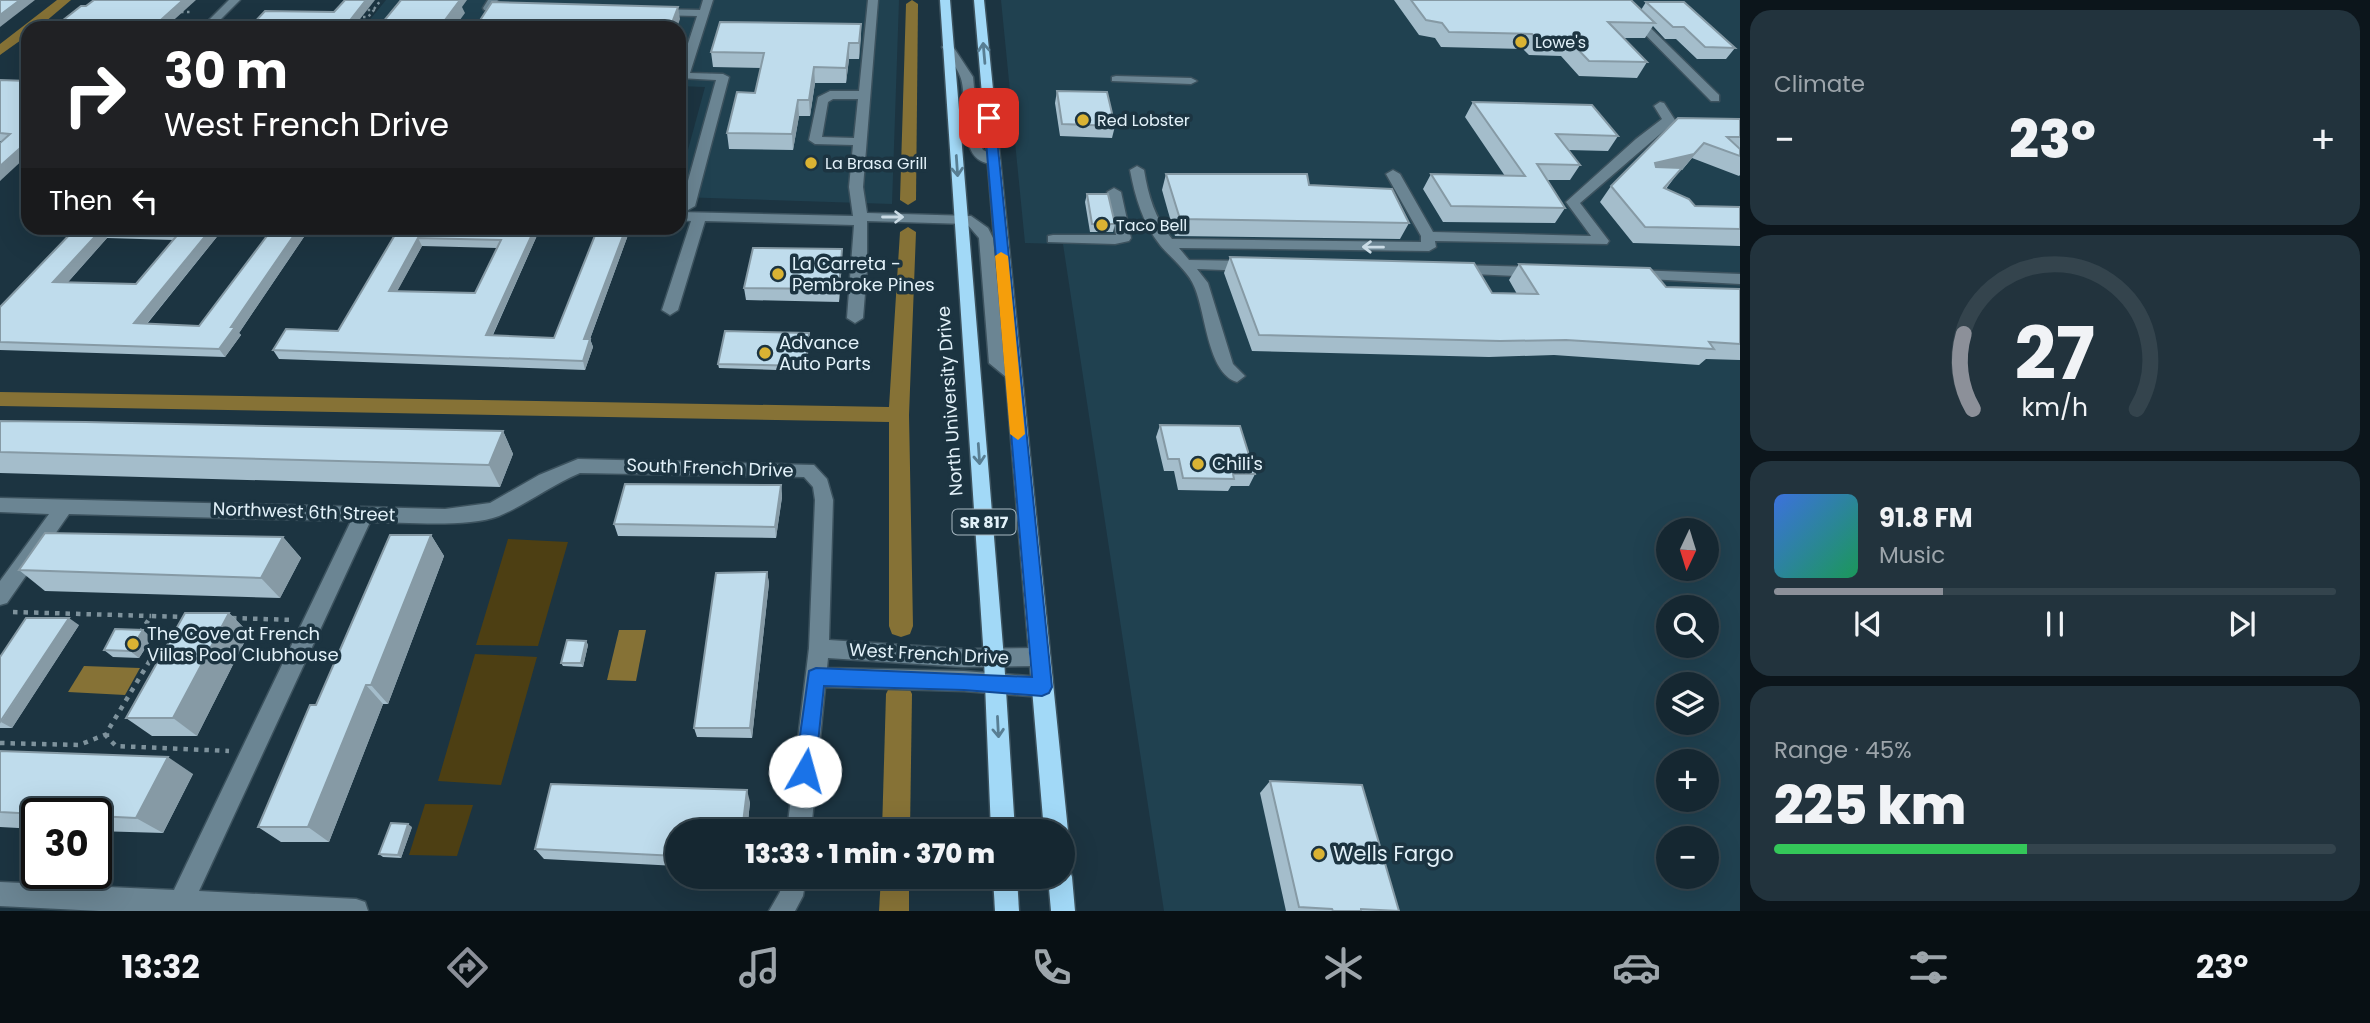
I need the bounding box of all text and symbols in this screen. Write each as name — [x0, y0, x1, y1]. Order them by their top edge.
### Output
place label: Lowe's — [1535, 31, 1586, 54]
marker: Lowe's — [1513, 34, 1529, 50]
text: 30 m — [164, 37, 288, 105]
one-way arrow — [977, 42, 990, 64]
icon: right — [49, 49, 140, 140]
text: Climate — [1774, 68, 1865, 100]
pin — [959, 88, 1019, 148]
icon: arrive — [970, 99, 1008, 137]
text: West French Drive — [164, 102, 449, 147]
text: 23° — [2009, 103, 2096, 176]
place label: Red Lobster — [1097, 109, 1190, 132]
marker: Red Lobster — [1075, 112, 1091, 128]
text: − — [1774, 113, 1795, 166]
text: + — [2310, 113, 2336, 166]
place label: La Brasa Grill — [825, 152, 927, 175]
one-way arrow — [951, 154, 964, 177]
marker: La Brasa Grill — [803, 155, 819, 171]
icon: left — [126, 182, 164, 220]
text: Then — [49, 183, 112, 219]
one-way arrow — [881, 210, 904, 224]
place label: Taco Bell — [1116, 214, 1187, 237]
marker: Taco Bell — [1094, 217, 1110, 233]
one-way arrow — [1362, 240, 1385, 254]
place label: La Carreta - Pembroke Pines — [792, 251, 935, 297]
marker: La Carreta - Pembroke Pines — [770, 266, 786, 282]
text: 27 — [2015, 303, 2095, 404]
street label: North University Drive — [930, 305, 969, 497]
place label: Advance Auto Parts — [779, 330, 871, 376]
marker: Advance Auto Parts — [757, 345, 773, 361]
text: km/h — [2022, 390, 2088, 425]
one-way arrow — [973, 442, 986, 464]
place label: Chili's — [1212, 451, 1263, 476]
street label: South French Drive — [626, 452, 794, 483]
marker: Chili's — [1190, 456, 1206, 472]
street label: Northwest 6th Street — [212, 496, 396, 527]
text: 91.8 FM — [1879, 500, 1973, 536]
road number: SR 817 — [953, 509, 1016, 534]
north arrow — [1656, 518, 1718, 581]
map controls — [1656, 518, 1719, 889]
text: Music — [1879, 539, 1945, 571]
button: search — [1656, 595, 1719, 658]
icon: previous — [1849, 605, 1887, 643]
icon: pause — [2036, 605, 2074, 643]
icon: next — [2223, 605, 2261, 643]
place label: The Cove at French Villas Pool Clubhouse — [147, 621, 339, 667]
marker: The Cove at French Villas Pool Clubhouse — [125, 636, 141, 652]
street label: West French Drive — [848, 637, 1010, 670]
button: layers — [1656, 672, 1719, 735]
one-way arrow — [991, 715, 1004, 738]
position arrow — [768, 734, 842, 808]
text: Range · 45% — [1774, 734, 1912, 766]
button: + — [1656, 749, 1719, 812]
text: 225 km — [1774, 769, 1966, 842]
speed limit sign: 30 — [21, 798, 112, 889]
button: − — [1656, 826, 1719, 889]
text: 13:33 · 1 min · 370 m — [745, 836, 995, 872]
place label: Wells Fargo — [1333, 839, 1454, 868]
marker: Wells Fargo — [1311, 846, 1327, 862]
icon: directions — [443, 943, 492, 992]
icon: music — [735, 943, 784, 992]
icon: phone — [1027, 943, 1076, 992]
icon: climate — [1319, 943, 1368, 992]
icon: car — [1612, 943, 1661, 992]
icon: filters — [1904, 943, 1953, 992]
text: 13:32 — [122, 944, 200, 989]
text: 23° — [2196, 944, 2248, 989]

